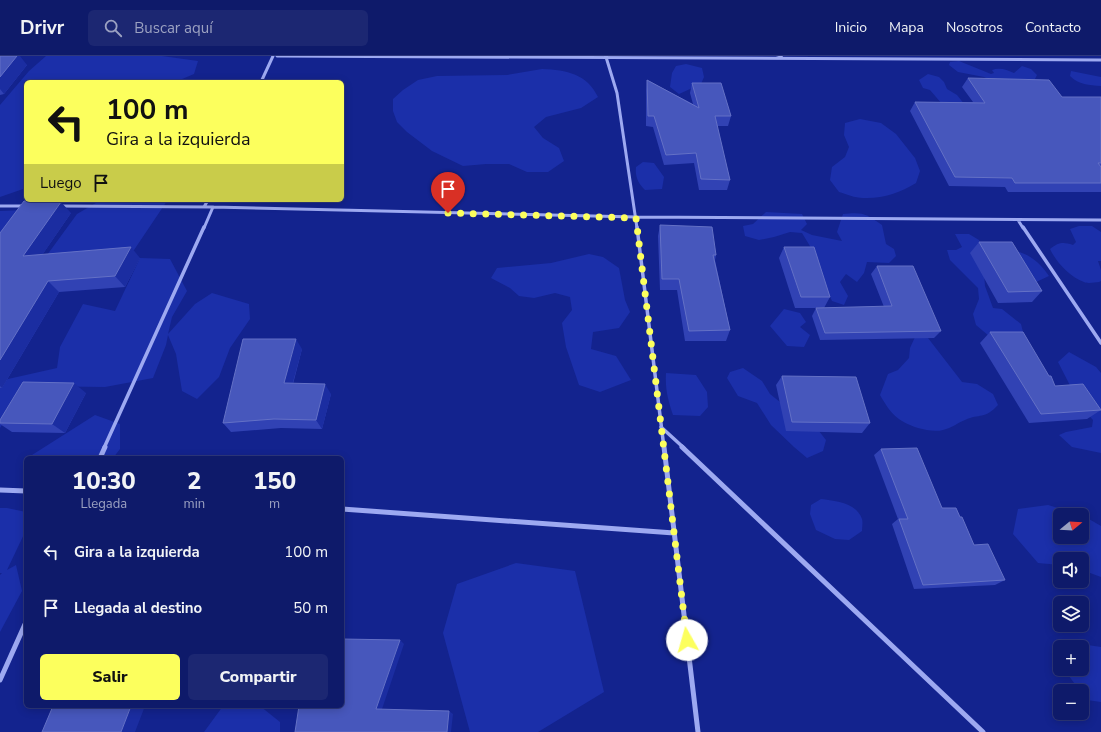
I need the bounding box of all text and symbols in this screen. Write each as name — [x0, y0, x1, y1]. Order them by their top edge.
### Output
search box — [88, 10, 368, 46]
text: Drivr — [20, 15, 64, 41]
icon: search — [102, 17, 124, 39]
text: Buscar aquí — [134, 18, 213, 38]
text: Inicio — [835, 18, 867, 37]
text: Mapa — [889, 18, 924, 37]
text: Nosotros — [946, 18, 1003, 37]
text: Contacto — [1025, 18, 1081, 37]
text: 100 m — [106, 91, 189, 129]
icon: left — [40, 96, 92, 148]
text: Gira a la izquierda — [106, 127, 250, 151]
icon: arrive — [90, 172, 112, 194]
pin — [431, 172, 465, 213]
text: Luego — [40, 173, 82, 193]
icon: arrive — [437, 178, 459, 200]
text: 10:30 — [72, 465, 136, 497]
text: 2 — [187, 465, 202, 497]
text: 150 — [253, 465, 296, 497]
text: Llegada — [80, 495, 127, 513]
text: min — [184, 495, 205, 513]
text: m — [269, 495, 280, 513]
north arrow — [1053, 508, 1089, 544]
map controls — [1053, 508, 1089, 720]
icon: left — [40, 541, 62, 563]
text: Gira a la izquierda — [74, 542, 200, 562]
text: 100 m — [284, 542, 328, 562]
button: sound — [1053, 552, 1089, 588]
button: layers — [1053, 596, 1089, 632]
icon: arrive — [40, 597, 62, 619]
text: Llegada al destino — [74, 598, 202, 618]
text: 50 m — [293, 598, 328, 618]
position arrow — [666, 619, 708, 661]
button: + — [1053, 640, 1089, 676]
button: Salir — [40, 654, 180, 700]
button: Compartir — [188, 654, 328, 700]
button: − — [1053, 684, 1089, 720]

